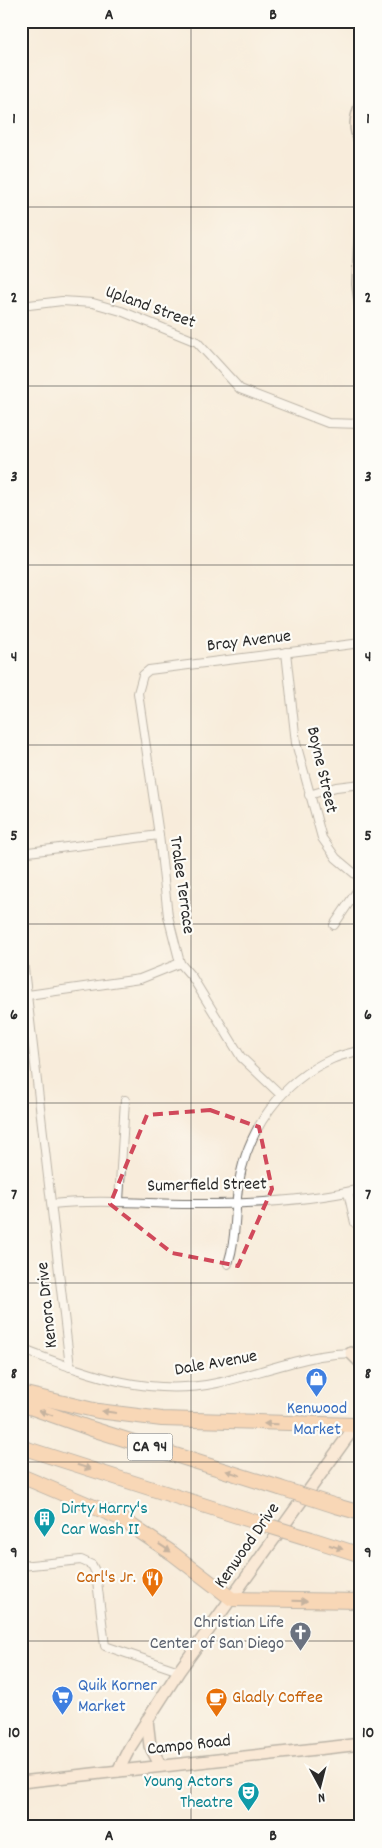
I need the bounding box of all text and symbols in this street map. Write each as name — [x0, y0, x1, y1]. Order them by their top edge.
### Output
text: A — [105, 4, 114, 27]
text: B — [269, 4, 277, 27]
text: 1 — [12, 108, 16, 131]
text: 1 — [366, 108, 370, 131]
street label: Upland Street — [101, 280, 199, 336]
text: 2 — [11, 287, 18, 310]
text: 2 — [365, 287, 372, 310]
text: 3 — [10, 466, 18, 489]
text: 3 — [364, 466, 372, 489]
street label: Bray Avenue — [206, 624, 292, 660]
text: 4 — [11, 646, 17, 669]
text: 4 — [365, 646, 371, 669]
street label: Boyne Street — [299, 724, 343, 816]
text: 5 — [10, 825, 18, 848]
text: 5 — [364, 825, 372, 848]
street label: Tralee Terrace — [162, 834, 200, 936]
text: 6 — [10, 1004, 18, 1027]
text: 6 — [364, 1004, 372, 1027]
street label: Sumerfield Street — [147, 1172, 267, 1200]
text: 7 — [11, 1184, 17, 1207]
text: 7 — [365, 1184, 371, 1207]
street label: Kenora Drive — [31, 1261, 65, 1349]
street label: Dale Avenue — [173, 1344, 259, 1384]
text: 8 — [11, 1363, 18, 1386]
text: 8 — [365, 1363, 372, 1386]
shop icon: Kenwood Market — [305, 1367, 329, 1398]
place label: Kenwood Market — [287, 1397, 347, 1443]
one-way arrow — [38, 1408, 53, 1416]
one-way arrow — [101, 1408, 117, 1416]
one-way arrow — [263, 1419, 279, 1427]
road number: CA 94 — [128, 1434, 172, 1460]
one-way arrow — [77, 1464, 92, 1472]
one-way arrow — [226, 1469, 241, 1477]
place label: Dirty Harry's Car Wash II — [61, 1497, 148, 1543]
street label: Kenwood Drive — [209, 1498, 287, 1594]
building icon: Dirty Harry's Car Wash II — [33, 1507, 57, 1538]
text: 9 — [10, 1542, 18, 1565]
text: 9 — [364, 1542, 372, 1565]
one-way arrow — [158, 1543, 172, 1553]
one-way arrow — [329, 1543, 344, 1551]
place label: Carl's Jr. — [76, 1566, 136, 1591]
restaurant icon: Carl's Jr. — [140, 1566, 164, 1597]
one-way arrow — [292, 1597, 308, 1605]
place label: Christian Life Center of San Diego — [150, 1611, 284, 1657]
church icon: Christian Life Center of San Diego — [288, 1621, 312, 1652]
place label: Quik Korner Market — [78, 1674, 157, 1720]
supermarket icon: Quik Korner Market — [50, 1684, 74, 1715]
cafe icon: Gladly Coffee — [204, 1686, 228, 1717]
place label: Gladly Coffee — [232, 1686, 323, 1711]
text: 10 — [8, 1722, 20, 1745]
text: 10 — [362, 1722, 374, 1745]
street label: Campo Road — [146, 1729, 232, 1763]
north arrow — [294, 1760, 344, 1810]
place label: Young Actors Theatre — [144, 1770, 233, 1816]
theatre icon: Young Actors Theatre — [237, 1780, 261, 1811]
text: N — [317, 1787, 326, 1807]
text: A — [105, 1825, 114, 1848]
text: B — [269, 1825, 277, 1848]

